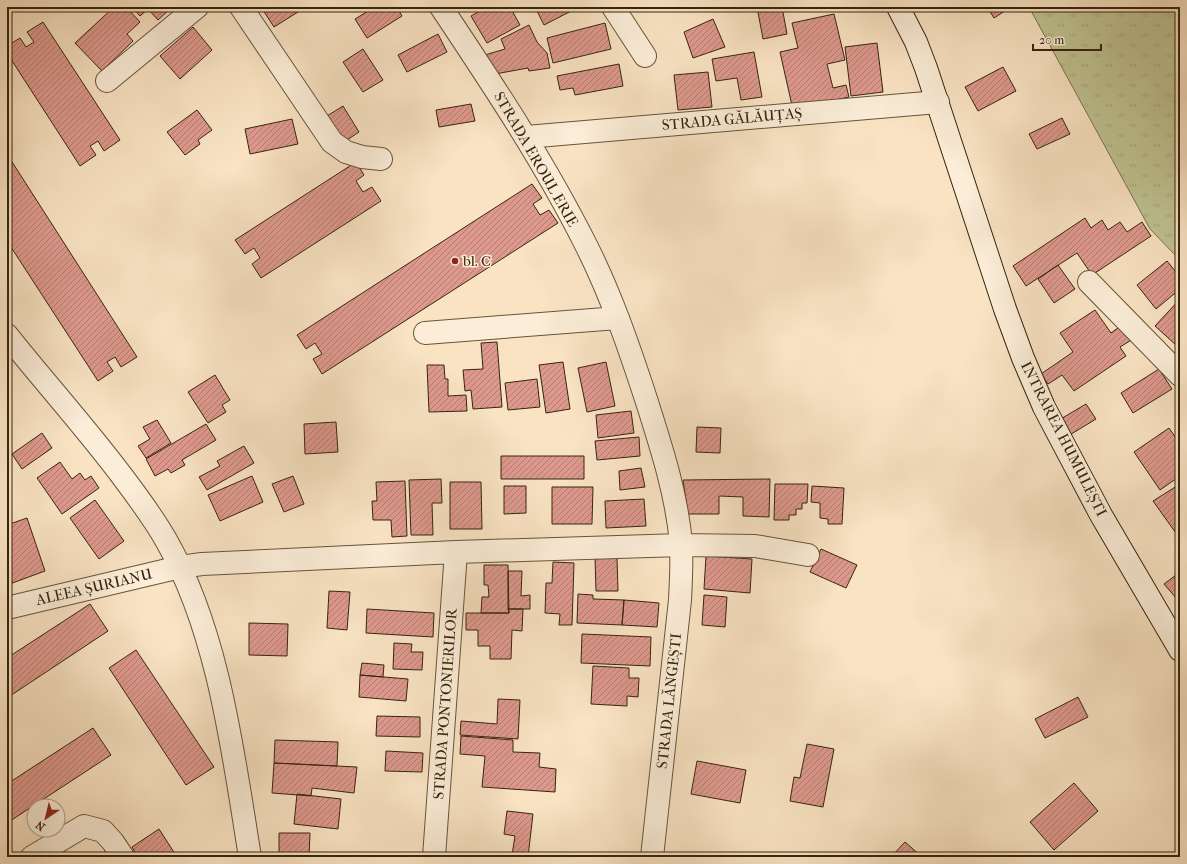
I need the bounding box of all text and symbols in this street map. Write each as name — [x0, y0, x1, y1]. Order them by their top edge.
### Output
scale bar — [1033, 26, 1101, 52]
text: 20 m — [1039, 33, 1064, 47]
street label: STRADA EROUL ERIE — [490, 88, 582, 230]
street label: STRADA GĂLĂUȚAȘ — [661, 104, 803, 134]
place label: bl. C — [462, 252, 491, 270]
marker: bl. C — [450, 256, 460, 266]
street label: INTRAREA HUMULEȘTI — [1017, 358, 1111, 520]
street label: ALEEA ȘURIANU — [33, 565, 154, 609]
street label: STRADA PONTONIERILOR — [429, 607, 461, 800]
street label: STRADA LĂNGEȘTI — [653, 632, 685, 770]
north arrow — [26, 798, 66, 838]
text: N — [33, 818, 48, 834]

